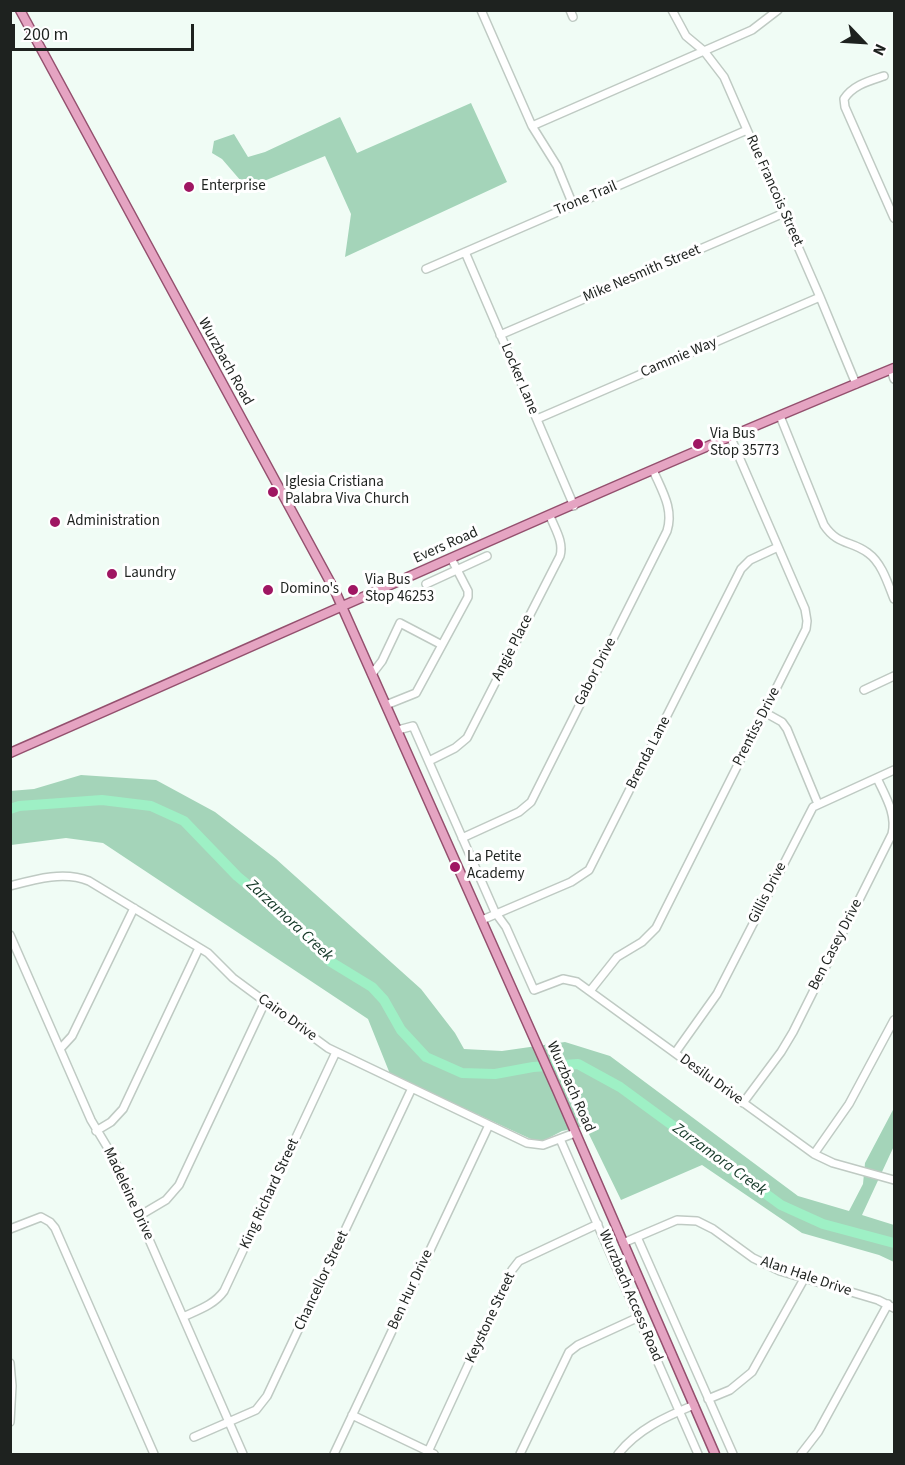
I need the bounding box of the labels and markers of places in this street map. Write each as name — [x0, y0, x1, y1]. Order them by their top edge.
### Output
place label: Enterprise — [201, 178, 266, 196]
marker: Enterprise — [182, 180, 196, 194]
place label: Via Bus Stop 35773 — [710, 426, 779, 461]
marker: Via Bus Stop 35773 — [691, 437, 705, 451]
place label: Iglesia Cristiana Palabra Viva Church — [285, 474, 409, 509]
marker: Iglesia Cristiana Palabra Viva Church — [266, 485, 280, 499]
place label: Administration — [67, 513, 160, 531]
marker: Administration — [48, 515, 62, 529]
place label: Laundry — [124, 565, 176, 583]
marker: Laundry — [105, 567, 119, 581]
place label: Via Bus Stop 46253 — [365, 572, 434, 607]
place label: Domino's — [280, 581, 339, 599]
marker: Domino's — [261, 583, 275, 597]
marker: Via Bus Stop 46253 — [346, 583, 360, 597]
place label: La Petite Academy — [467, 849, 525, 884]
marker: La Petite Academy — [448, 860, 462, 874]

